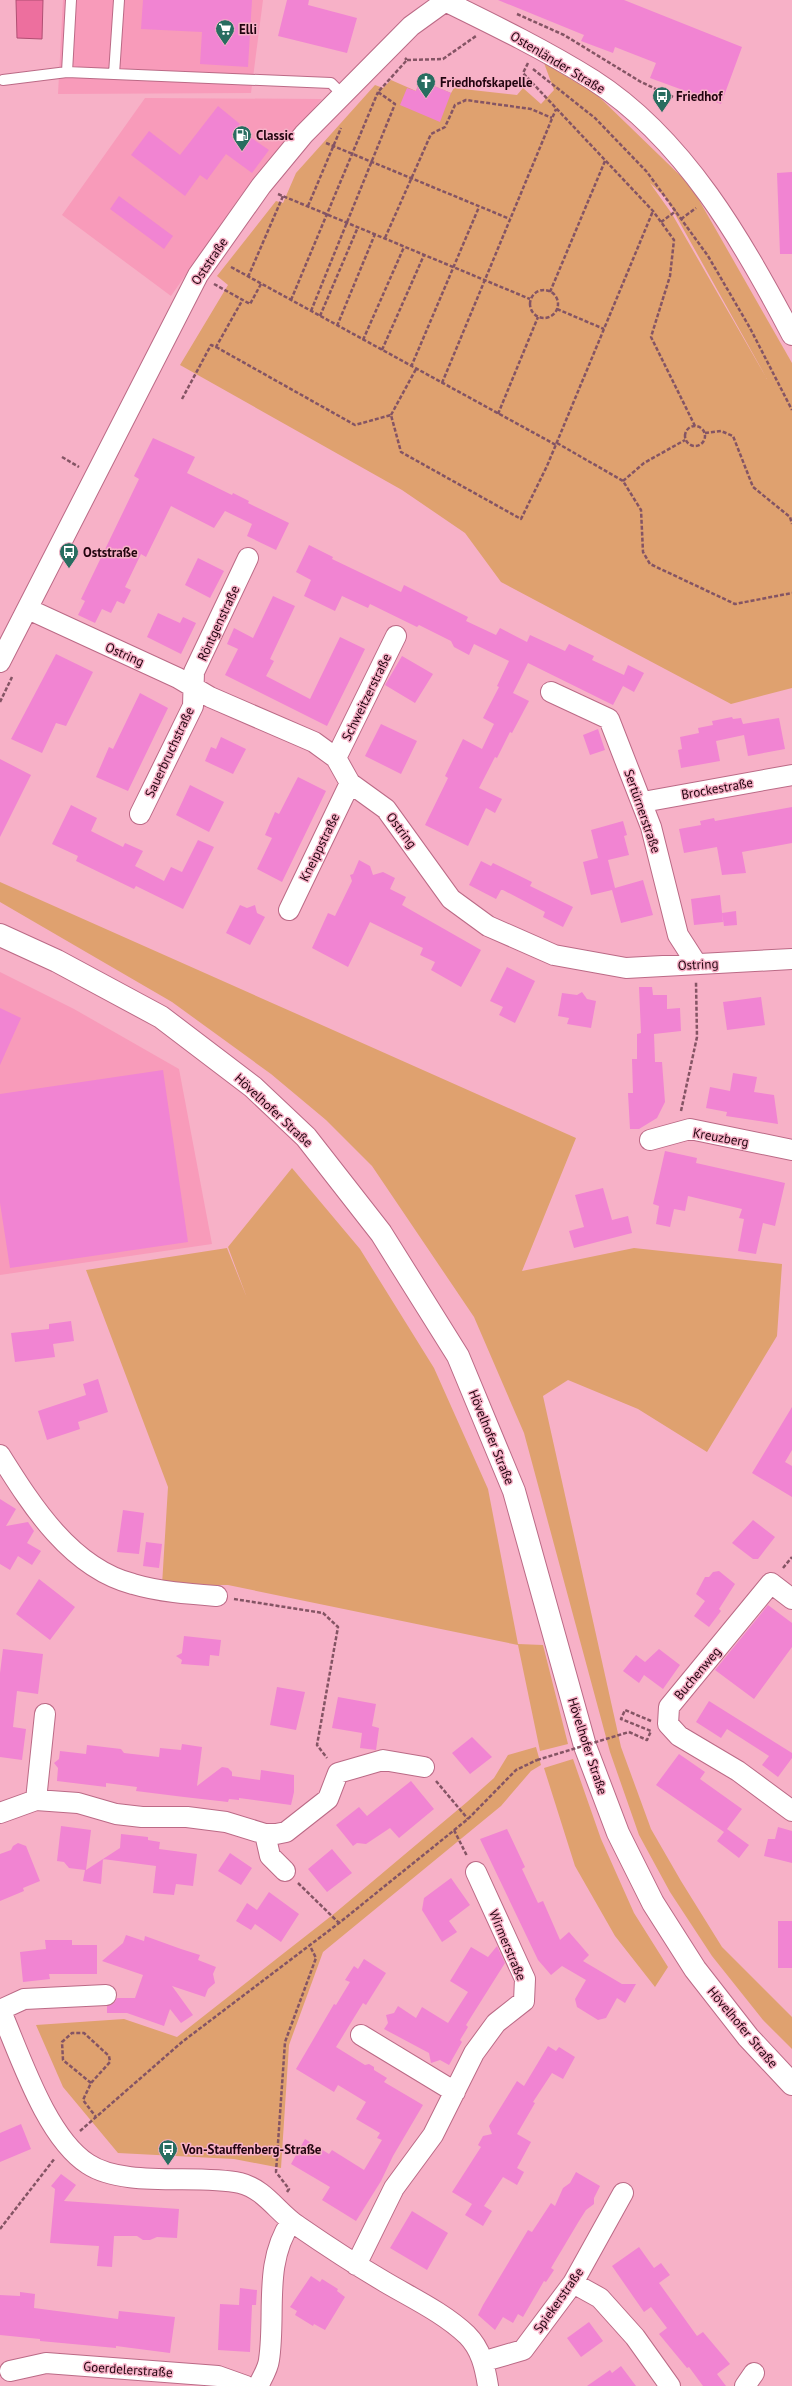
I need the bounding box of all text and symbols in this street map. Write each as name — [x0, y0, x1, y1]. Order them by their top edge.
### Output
supermarket icon: Elli — [214, 18, 236, 46]
place label: Elli — [239, 21, 257, 38]
street label: Ostenländer Straße — [507, 27, 608, 97]
church icon: Friedhofskapelle — [415, 71, 437, 99]
place label: Friedhofskapelle — [440, 74, 533, 91]
bus stop icon: Friedhof — [651, 85, 673, 113]
place label: Friedhof — [676, 88, 723, 105]
fuel station icon: Classic — [231, 124, 253, 152]
place label: Classic — [256, 127, 294, 144]
street label: Oststraße — [187, 234, 232, 288]
bus stop icon: Oststraße — [58, 541, 80, 569]
place label: Oststraße — [83, 544, 138, 561]
street label: Röntgenstraße — [194, 583, 243, 664]
street label: Ostring — [103, 638, 147, 671]
street label: Schweitzerstraße — [338, 651, 395, 744]
street label: Sauerbruchstraße — [141, 704, 198, 800]
street label: Sertürnerstraße — [620, 767, 665, 855]
street label: Brockestraße — [680, 774, 754, 803]
street label: Ostring — [383, 809, 421, 852]
street label: Kneippstraße — [296, 810, 343, 884]
street label: Ostring — [677, 955, 719, 974]
street label: Hövelhofer Straße — [231, 1070, 316, 1151]
street label: Kreuzberg — [692, 1124, 750, 1151]
street label: Hövelhofer Straße — [465, 1387, 518, 1487]
street label: Buchenweg — [670, 1643, 725, 1703]
street label: Hövelhofer Straße — [564, 1696, 611, 1797]
street label: Wirmerstraße — [485, 1907, 530, 1983]
street label: Hövelhofer Straße — [704, 1983, 782, 2071]
bus stop icon: Von-Stauffenberg-Straße — [157, 2138, 179, 2166]
place label: Von-Stauffenberg-Straße — [181, 2141, 322, 2158]
street label: Spiekerstraße — [530, 2264, 587, 2336]
street label: Goerdelerstraße — [83, 2358, 173, 2381]

